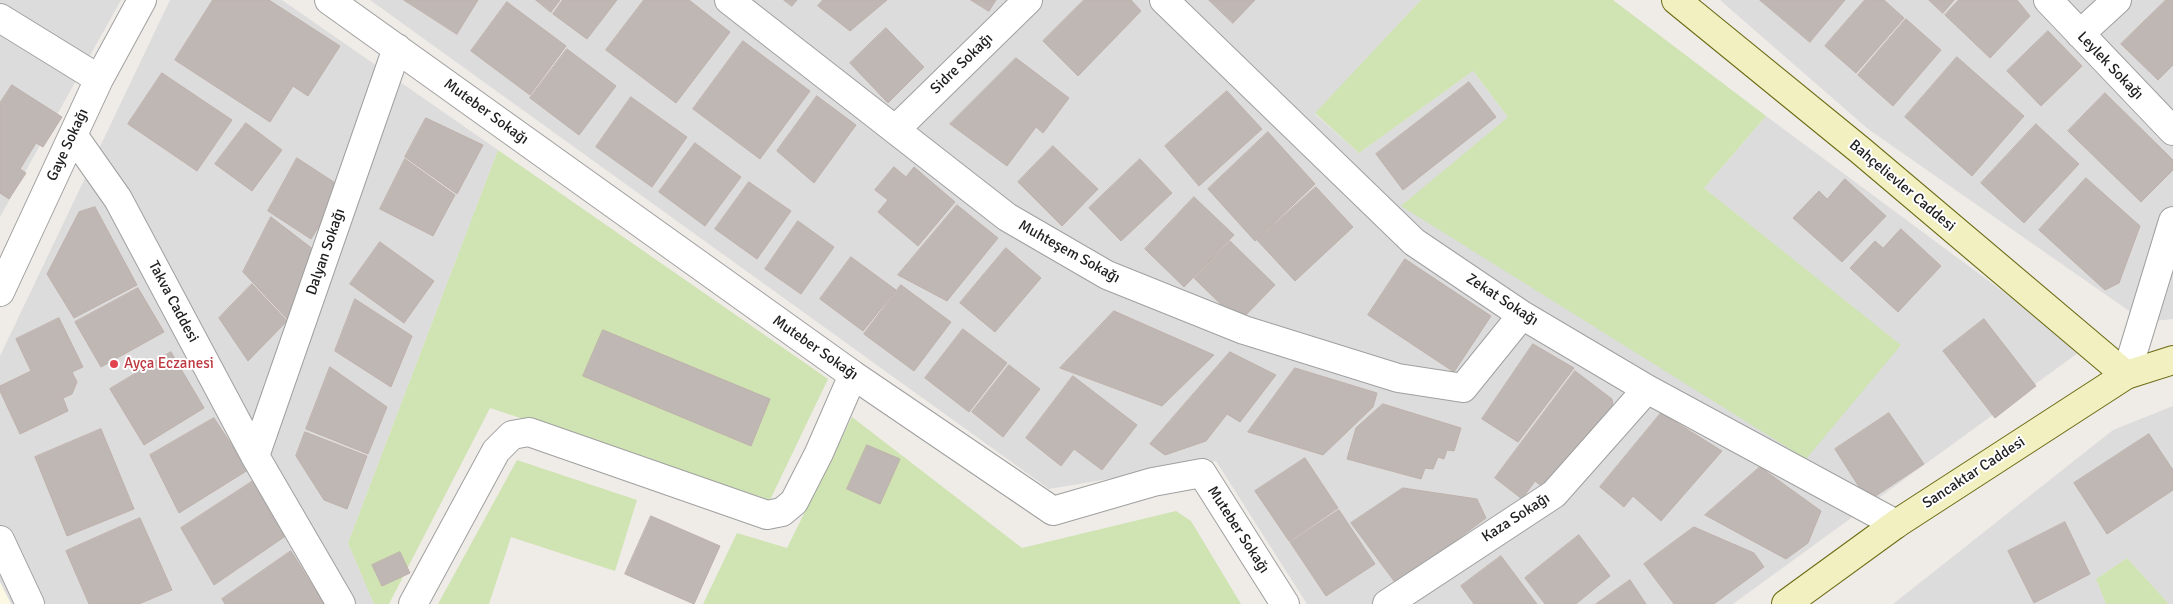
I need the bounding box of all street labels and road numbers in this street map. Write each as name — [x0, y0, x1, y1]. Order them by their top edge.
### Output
street label: Leylek Sokağı — [2073, 28, 2147, 104]
street label: Sidre Sokağı — [927, 30, 997, 98]
street label: Muteber Sokağı — [440, 75, 532, 149]
street label: Gaye Sokağı — [43, 106, 93, 184]
street label: Bahçelievler Caddesi — [1845, 136, 1959, 236]
street label: Dalyan Sokağı — [303, 206, 349, 298]
street label: Muhteşem Sokağı — [1015, 217, 1123, 287]
street label: Takva Caddesi — [144, 258, 202, 346]
street label: Zekat Sokağı — [1463, 270, 1541, 330]
street label: Muteber Sokağı — [769, 312, 861, 384]
street label: Sancaktar Caddesi — [1919, 433, 2029, 513]
street label: Muteber Sokağı — [1203, 483, 1273, 577]
street label: Kaza Sokağı — [1479, 489, 1553, 547]

